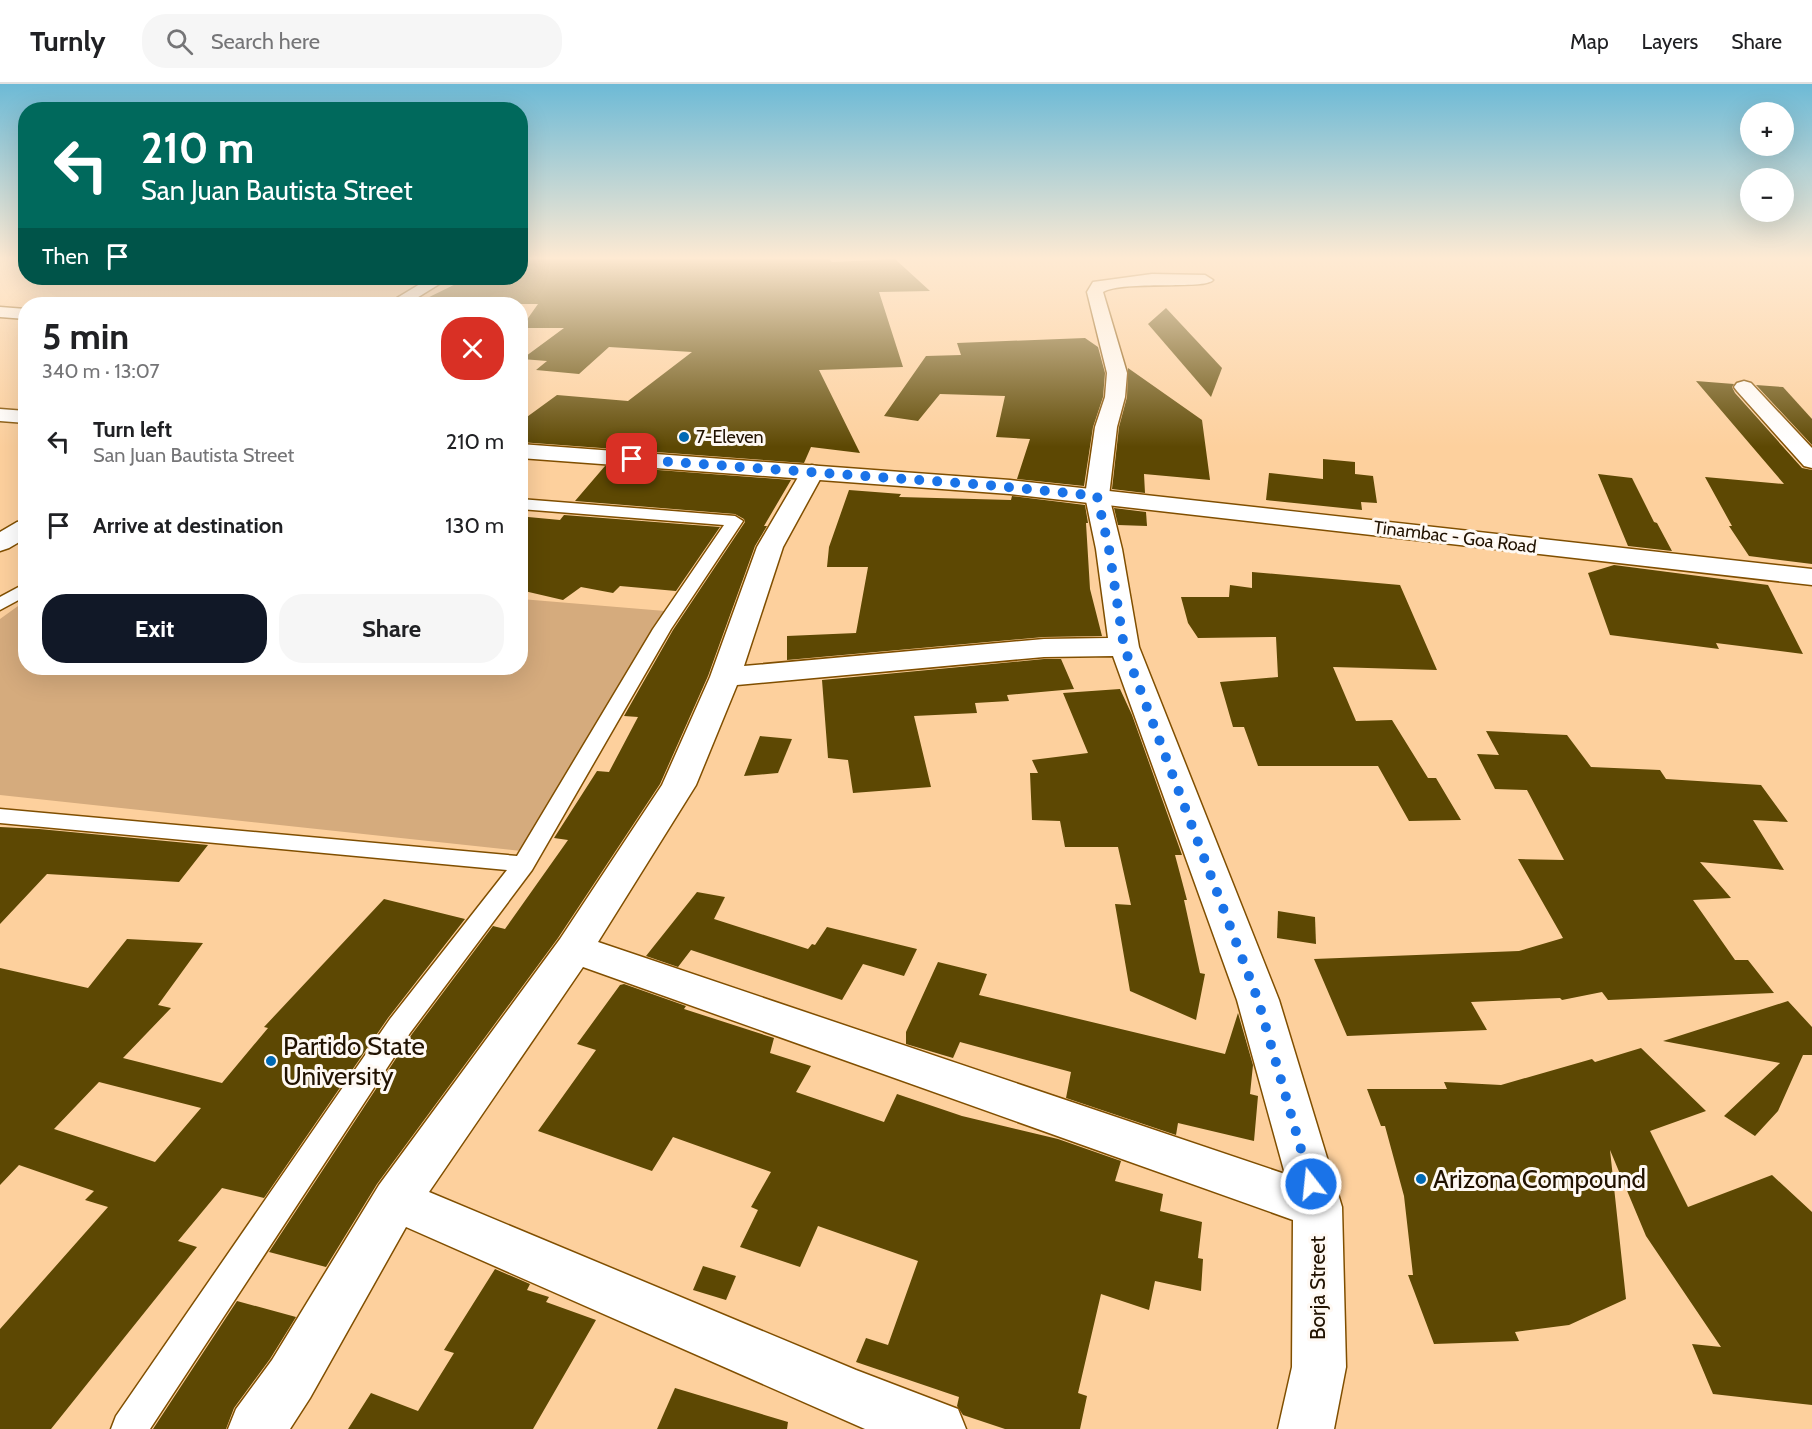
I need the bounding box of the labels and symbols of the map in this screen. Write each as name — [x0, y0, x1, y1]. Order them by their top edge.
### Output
place label: 7-Eleven — [696, 426, 764, 448]
marker: 7-Eleven — [677, 430, 691, 444]
pin — [606, 433, 657, 484]
street label: Tinambac - Goa Road — [1372, 516, 1538, 558]
place label: Partido State University — [283, 1030, 425, 1092]
marker: Partido State University — [264, 1054, 278, 1068]
position arrow — [1279, 1152, 1343, 1216]
place label: Arizona Compound — [1433, 1163, 1646, 1195]
marker: Arizona Compound — [1414, 1172, 1428, 1186]
street label: Borja Street — [1305, 1236, 1331, 1340]

